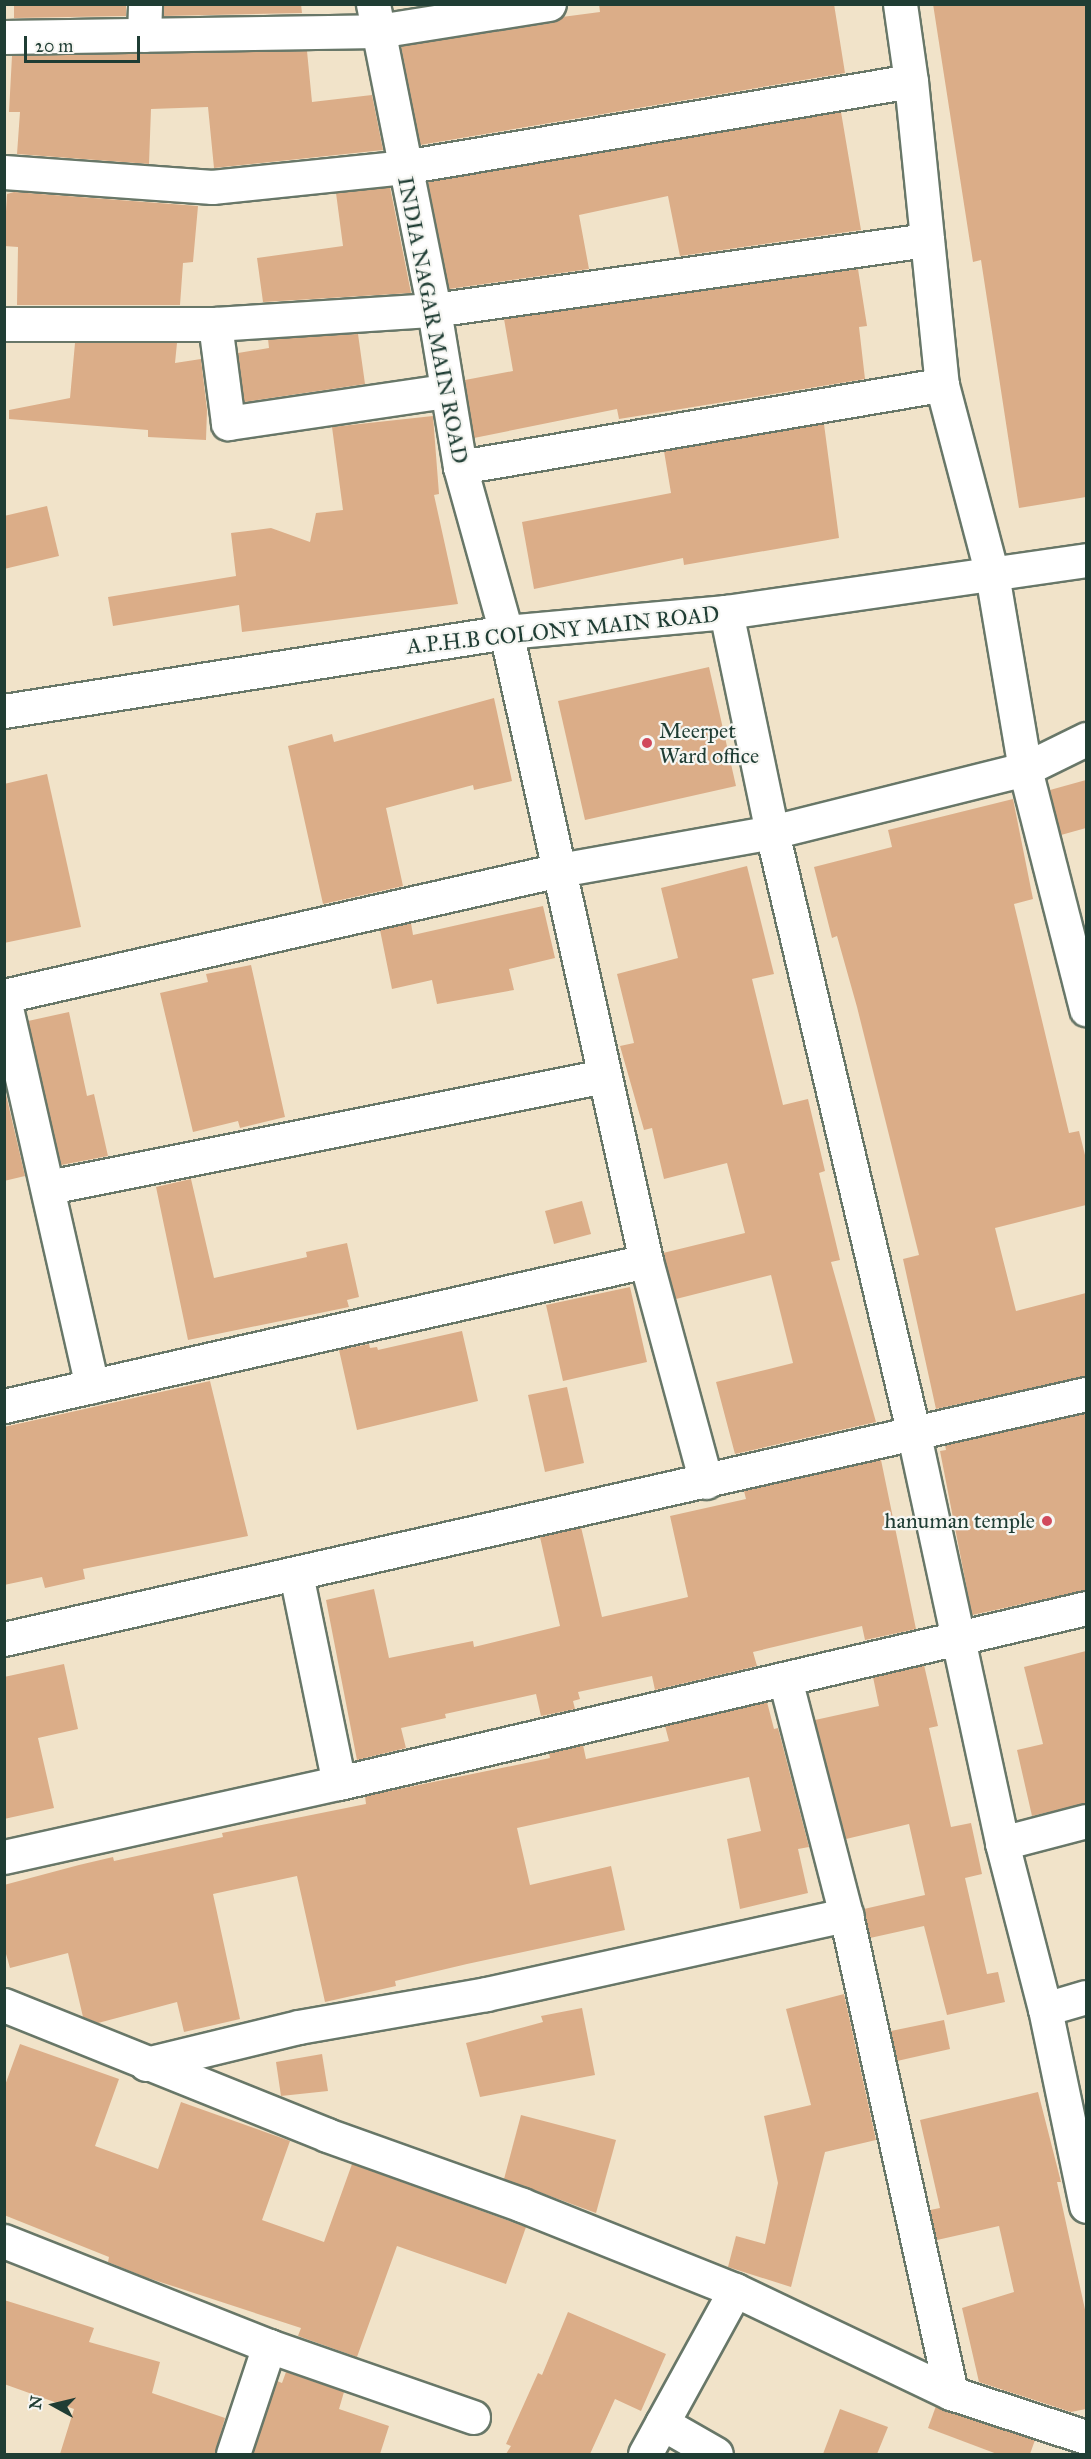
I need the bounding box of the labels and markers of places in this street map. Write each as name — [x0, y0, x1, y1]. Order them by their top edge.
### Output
place label: Meerpet Ward office — [659, 717, 759, 768]
marker: Meerpet Ward office — [640, 736, 654, 750]
place label: hanuman temple — [884, 1508, 1035, 1534]
marker: hanuman temple — [1040, 1514, 1054, 1528]

